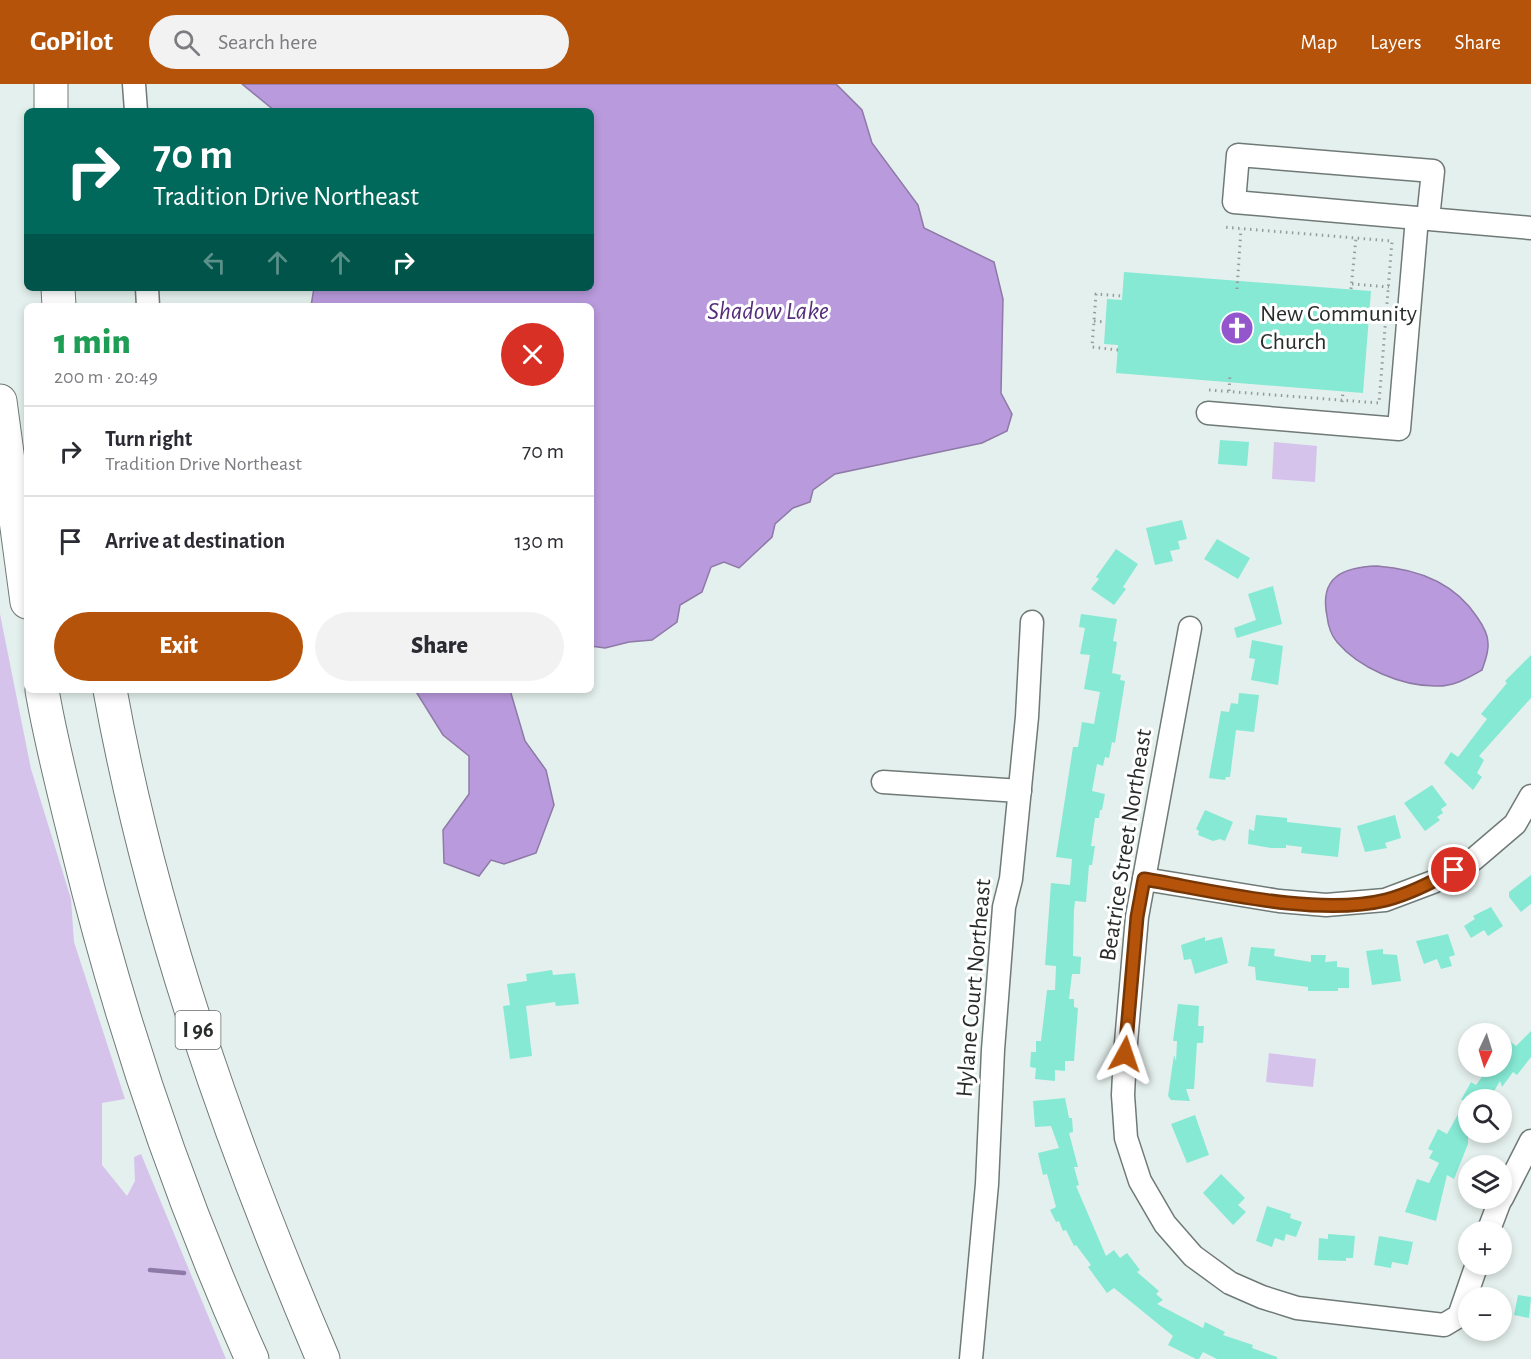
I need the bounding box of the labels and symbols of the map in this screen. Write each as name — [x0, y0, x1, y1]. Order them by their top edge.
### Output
water label: Shadow Lake — [707, 298, 829, 324]
place label: New Community Church — [1260, 302, 1417, 354]
church icon: New Community Church — [1219, 310, 1255, 346]
street label: Beatrice Street Northeast — [1096, 727, 1156, 963]
pin — [1428, 844, 1479, 895]
street label: Hylane Court Northeast — [952, 877, 996, 1098]
road number: I 96 — [176, 1011, 220, 1049]
position arrow — [1093, 1022, 1157, 1086]
north arrow — [1458, 1023, 1512, 1077]

